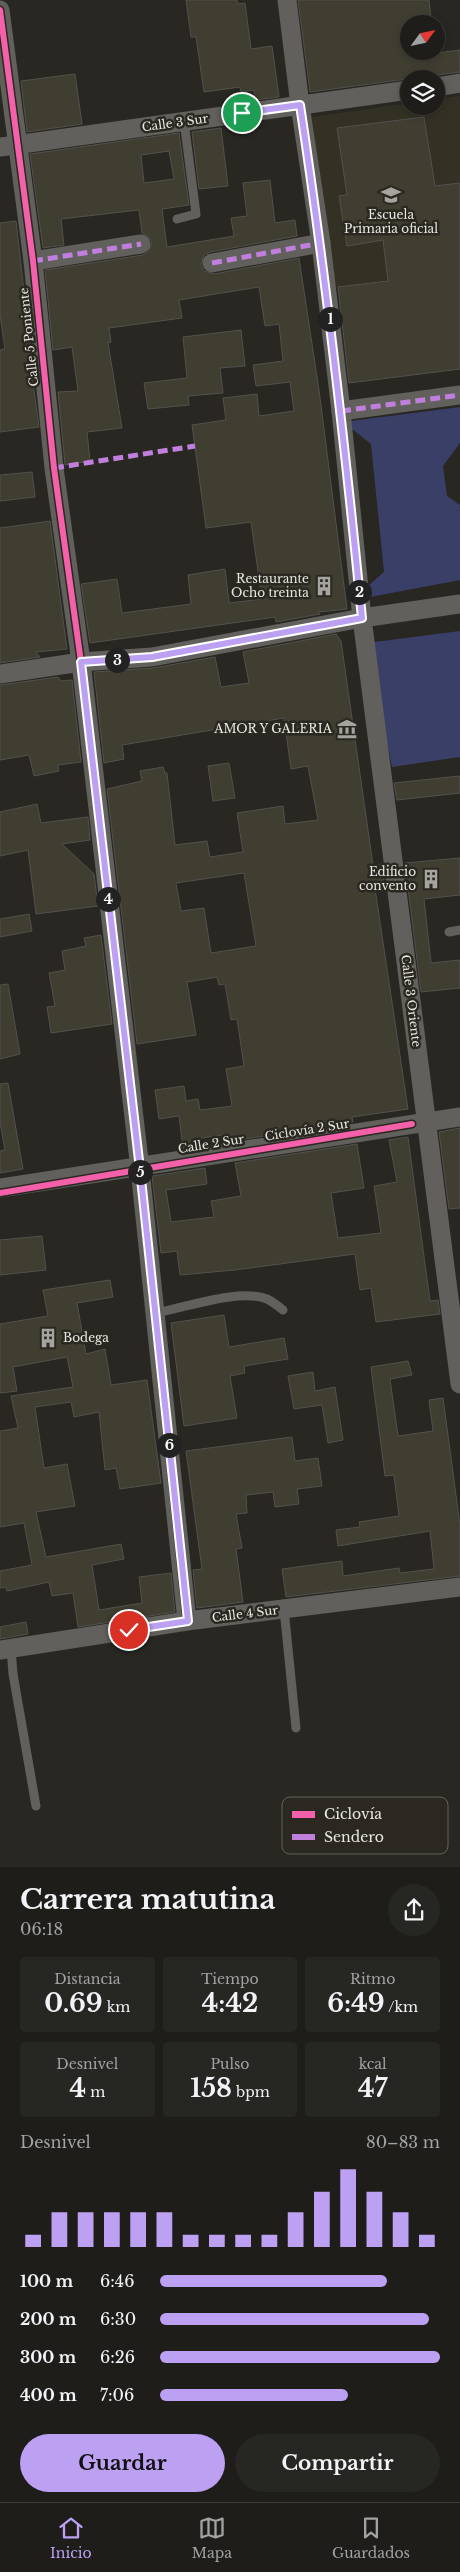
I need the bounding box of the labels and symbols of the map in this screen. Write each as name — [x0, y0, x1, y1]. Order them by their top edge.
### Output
north arrow — [400, 15, 445, 60]
pin — [221, 92, 263, 134]
street label: Calle 3 Sur — [141, 110, 209, 135]
school or university icon: Escuela Primaria oficial — [380, 184, 402, 206]
place label: Escuela Primaria oficial — [344, 207, 438, 236]
street label: Calle 5 Poniente — [16, 287, 41, 387]
pin: 1 — [318, 306, 342, 332]
place label: Restaurante Ocho treinta — [231, 571, 309, 600]
building icon: Restaurante Ocho treinta — [313, 575, 335, 597]
pin: 2 — [346, 580, 372, 604]
pin: 3 — [104, 648, 130, 672]
museum icon: AMOR Y GALERIA — [336, 718, 358, 740]
place label: AMOR Y GALERIA — [213, 721, 333, 736]
place label: Edificio convento — [359, 864, 416, 893]
building icon: Edificio convento — [420, 868, 442, 890]
pin: 4 — [96, 886, 120, 912]
street label: Calle 3 Oriente — [398, 954, 425, 1048]
street label: Ciclovía 2 Sur — [264, 1115, 351, 1144]
street label: Calle 2 Sur — [177, 1131, 245, 1156]
pin: 5 — [128, 1160, 152, 1184]
building icon: Bodega — [37, 1327, 59, 1349]
place label: Bodega — [63, 1330, 109, 1345]
pin: 6 — [156, 1432, 182, 1458]
street label: Calle 4 Sur — [211, 1602, 279, 1625]
pin — [108, 1609, 150, 1651]
legend — [282, 1797, 448, 1854]
text: Ciclovía — [324, 1805, 382, 1823]
text: Sendero — [324, 1828, 384, 1846]

